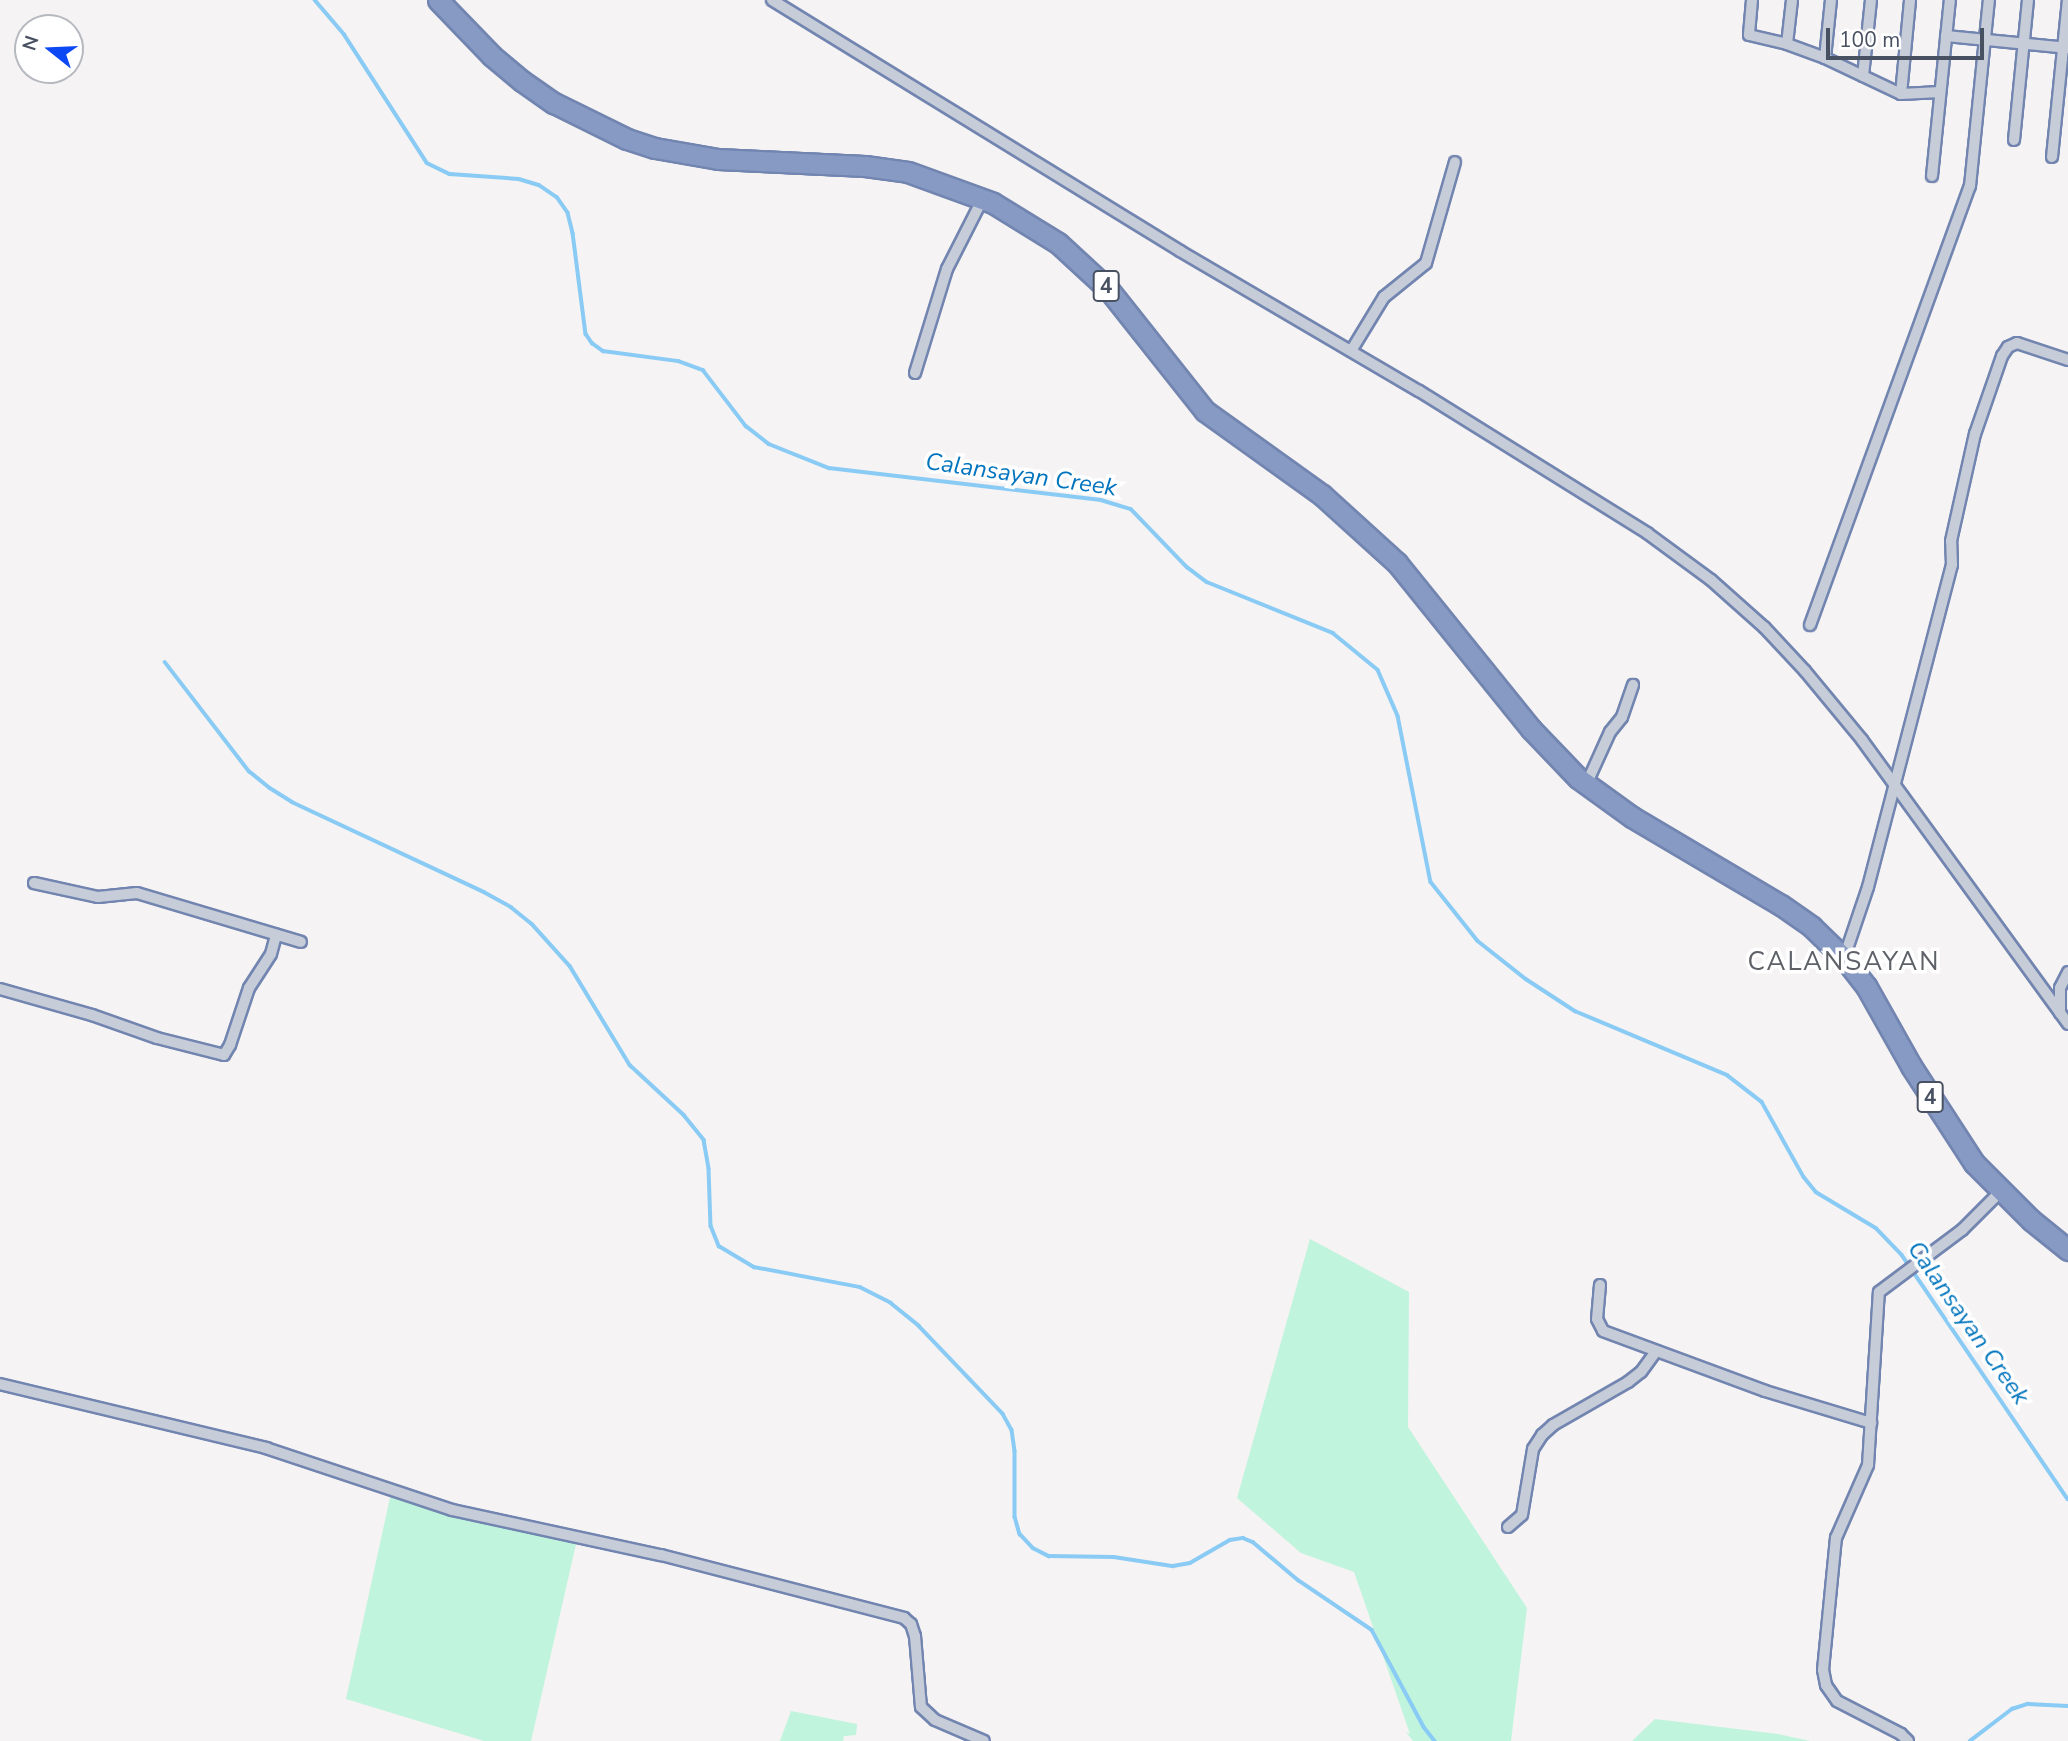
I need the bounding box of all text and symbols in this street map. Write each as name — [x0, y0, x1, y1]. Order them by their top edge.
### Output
north arrow — [14, 14, 84, 84]
scale bar — [1830, 14, 1988, 58]
text: 100 m — [1839, 26, 1900, 54]
text: N — [16, 32, 45, 54]
road number: 4 — [1092, 268, 1120, 304]
water label: Calansayan Creek — [924, 447, 1118, 503]
district label: CALANSAYAN — [1749, 946, 1939, 978]
road number: 4 — [1916, 1080, 1944, 1114]
water label: Calansayan Creek — [1901, 1236, 2035, 1410]

